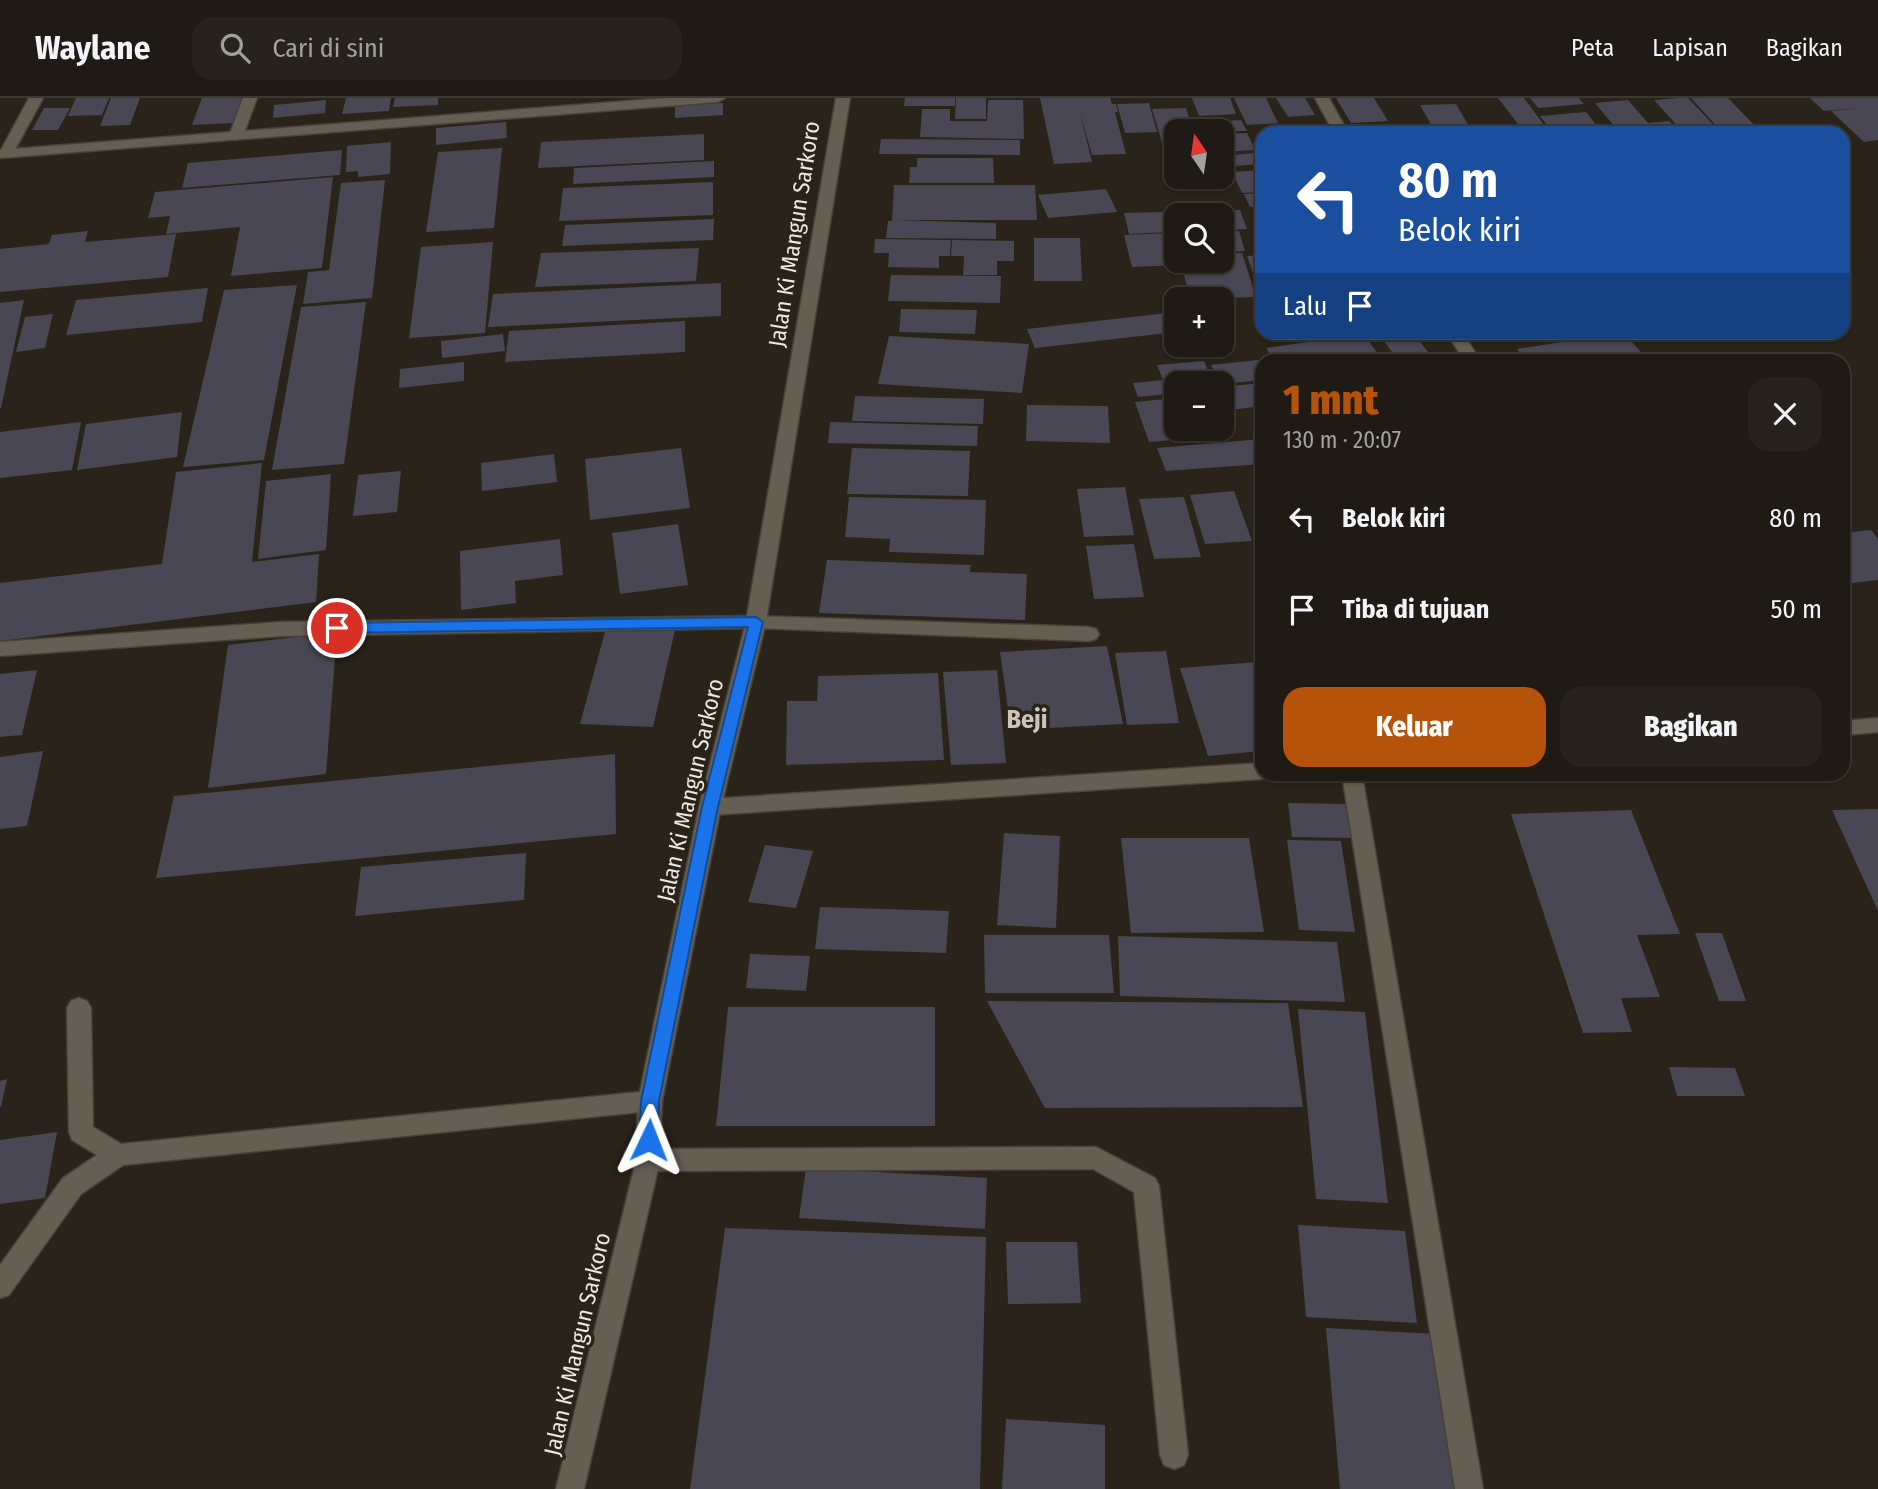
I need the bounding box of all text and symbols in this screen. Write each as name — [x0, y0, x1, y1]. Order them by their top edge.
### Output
search box — [192, 17, 682, 80]
text: Waylane — [35, 28, 150, 68]
icon: search — [216, 29, 254, 67]
text: Cari di sini — [272, 33, 384, 64]
text: Peta — [1571, 34, 1614, 62]
text: Lapisan — [1652, 34, 1728, 62]
text: Bagikan — [1766, 34, 1843, 62]
street label: Jalan Ki Mangun Sarkoro — [762, 119, 826, 349]
north arrow — [1164, 119, 1234, 189]
map controls — [1164, 119, 1234, 441]
text: 80 m — [1398, 151, 1498, 210]
icon: left — [1283, 154, 1374, 245]
button: search — [1164, 203, 1234, 273]
text: Belok kiri — [1398, 211, 1521, 249]
button: + — [1164, 287, 1234, 357]
icon: arrive — [1341, 287, 1379, 325]
text: Lalu — [1283, 291, 1327, 322]
button: − — [1164, 371, 1234, 441]
text: 1 mnt — [1283, 375, 1379, 425]
button: close — [1748, 377, 1822, 451]
text: 130 m · 20:07 — [1283, 426, 1401, 454]
icon: left — [1283, 500, 1321, 538]
text: Belok kiri — [1342, 503, 1445, 534]
text: 80 m — [1769, 503, 1822, 534]
icon: arrive — [1283, 591, 1321, 629]
text: Tiba di tujuan — [1342, 594, 1489, 625]
text: 50 m — [1770, 594, 1822, 625]
pin — [307, 598, 367, 658]
icon: arrive — [318, 609, 356, 647]
street label: Jalan Ki Mangun Sarkoro — [651, 676, 729, 904]
button: Keluar — [1283, 687, 1546, 767]
button: Bagikan — [1560, 687, 1822, 767]
district label: Beji — [1006, 704, 1048, 735]
position arrow — [612, 1103, 686, 1177]
street label: Jalan Ki Mangun Sarkoro — [538, 1230, 616, 1458]

